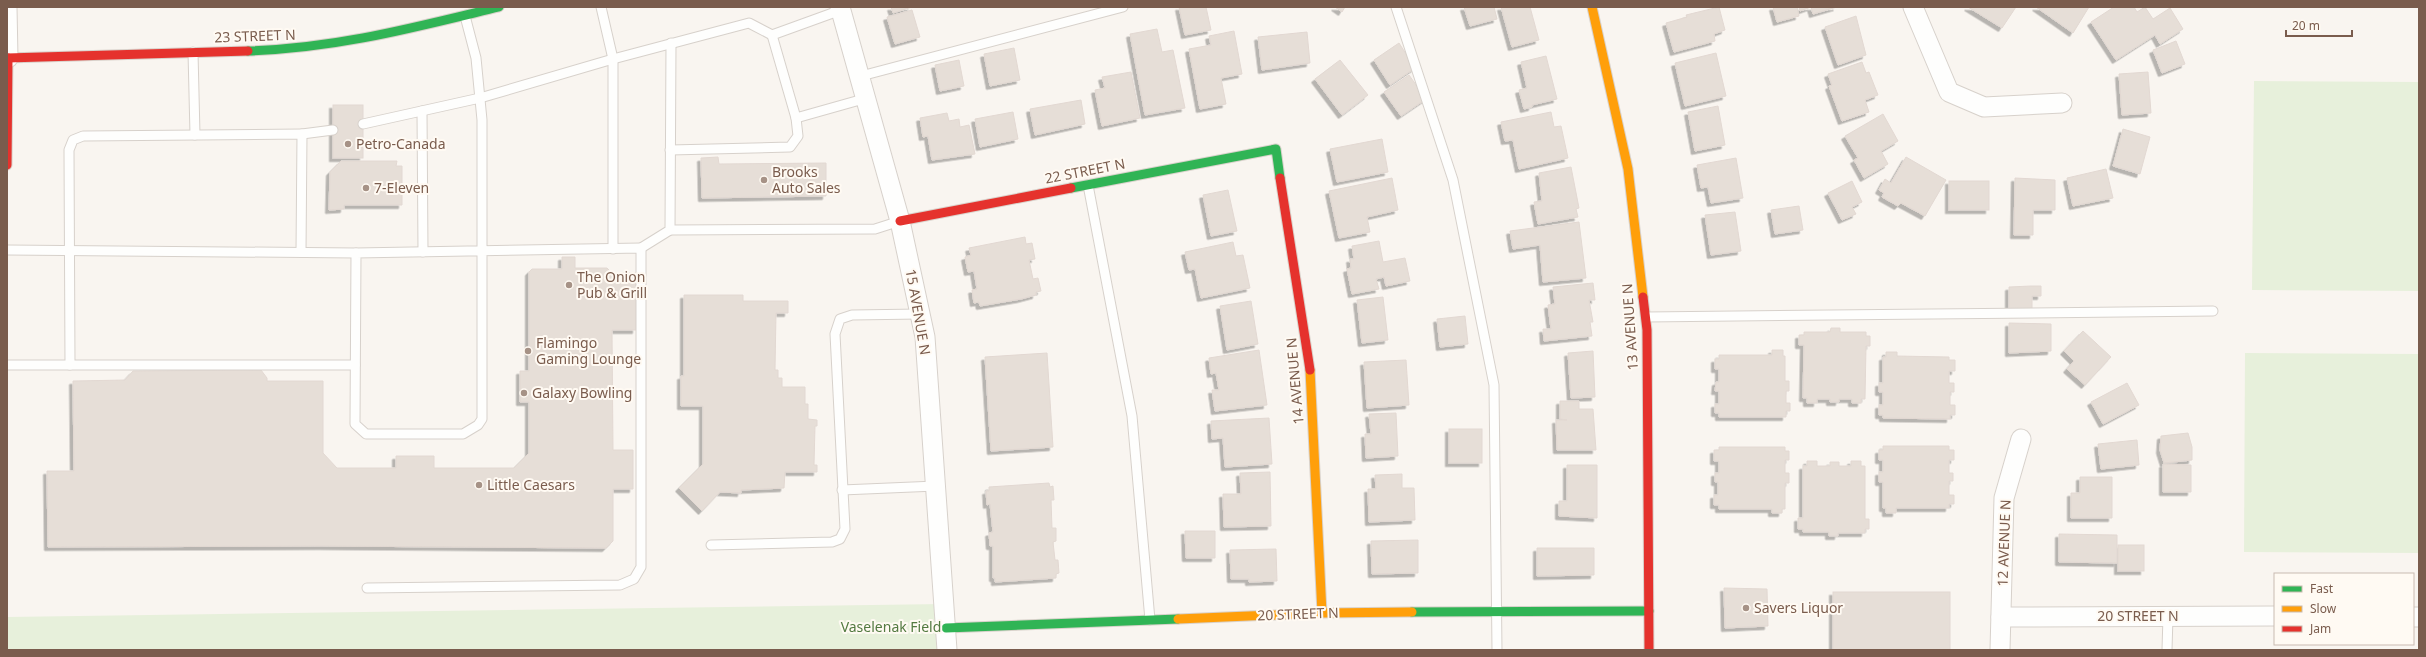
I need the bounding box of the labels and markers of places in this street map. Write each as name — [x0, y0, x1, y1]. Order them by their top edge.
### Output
place label: Petro-Canada — [356, 134, 446, 153]
marker: Petro-Canada — [343, 139, 353, 149]
place label: Brooks Auto Sales — [772, 162, 841, 197]
marker: Brooks Auto Sales — [759, 175, 769, 185]
place label: 7-Eleven — [374, 178, 429, 197]
marker: 7-Eleven — [361, 183, 371, 193]
place label: The Onion Pub & Grill — [577, 267, 647, 302]
marker: The Onion Pub & Grill — [564, 280, 574, 290]
place label: Flamingo Gaming Lounge — [536, 333, 641, 368]
marker: Flamingo Gaming Lounge — [523, 346, 533, 356]
place label: Galaxy Bowling — [532, 383, 632, 402]
marker: Galaxy Bowling — [519, 388, 529, 398]
place label: Little Caesars — [487, 475, 575, 494]
marker: Little Caesars — [474, 480, 484, 490]
place label: Savers Liquor — [1754, 598, 1843, 617]
marker: Savers Liquor — [1741, 603, 1751, 613]

